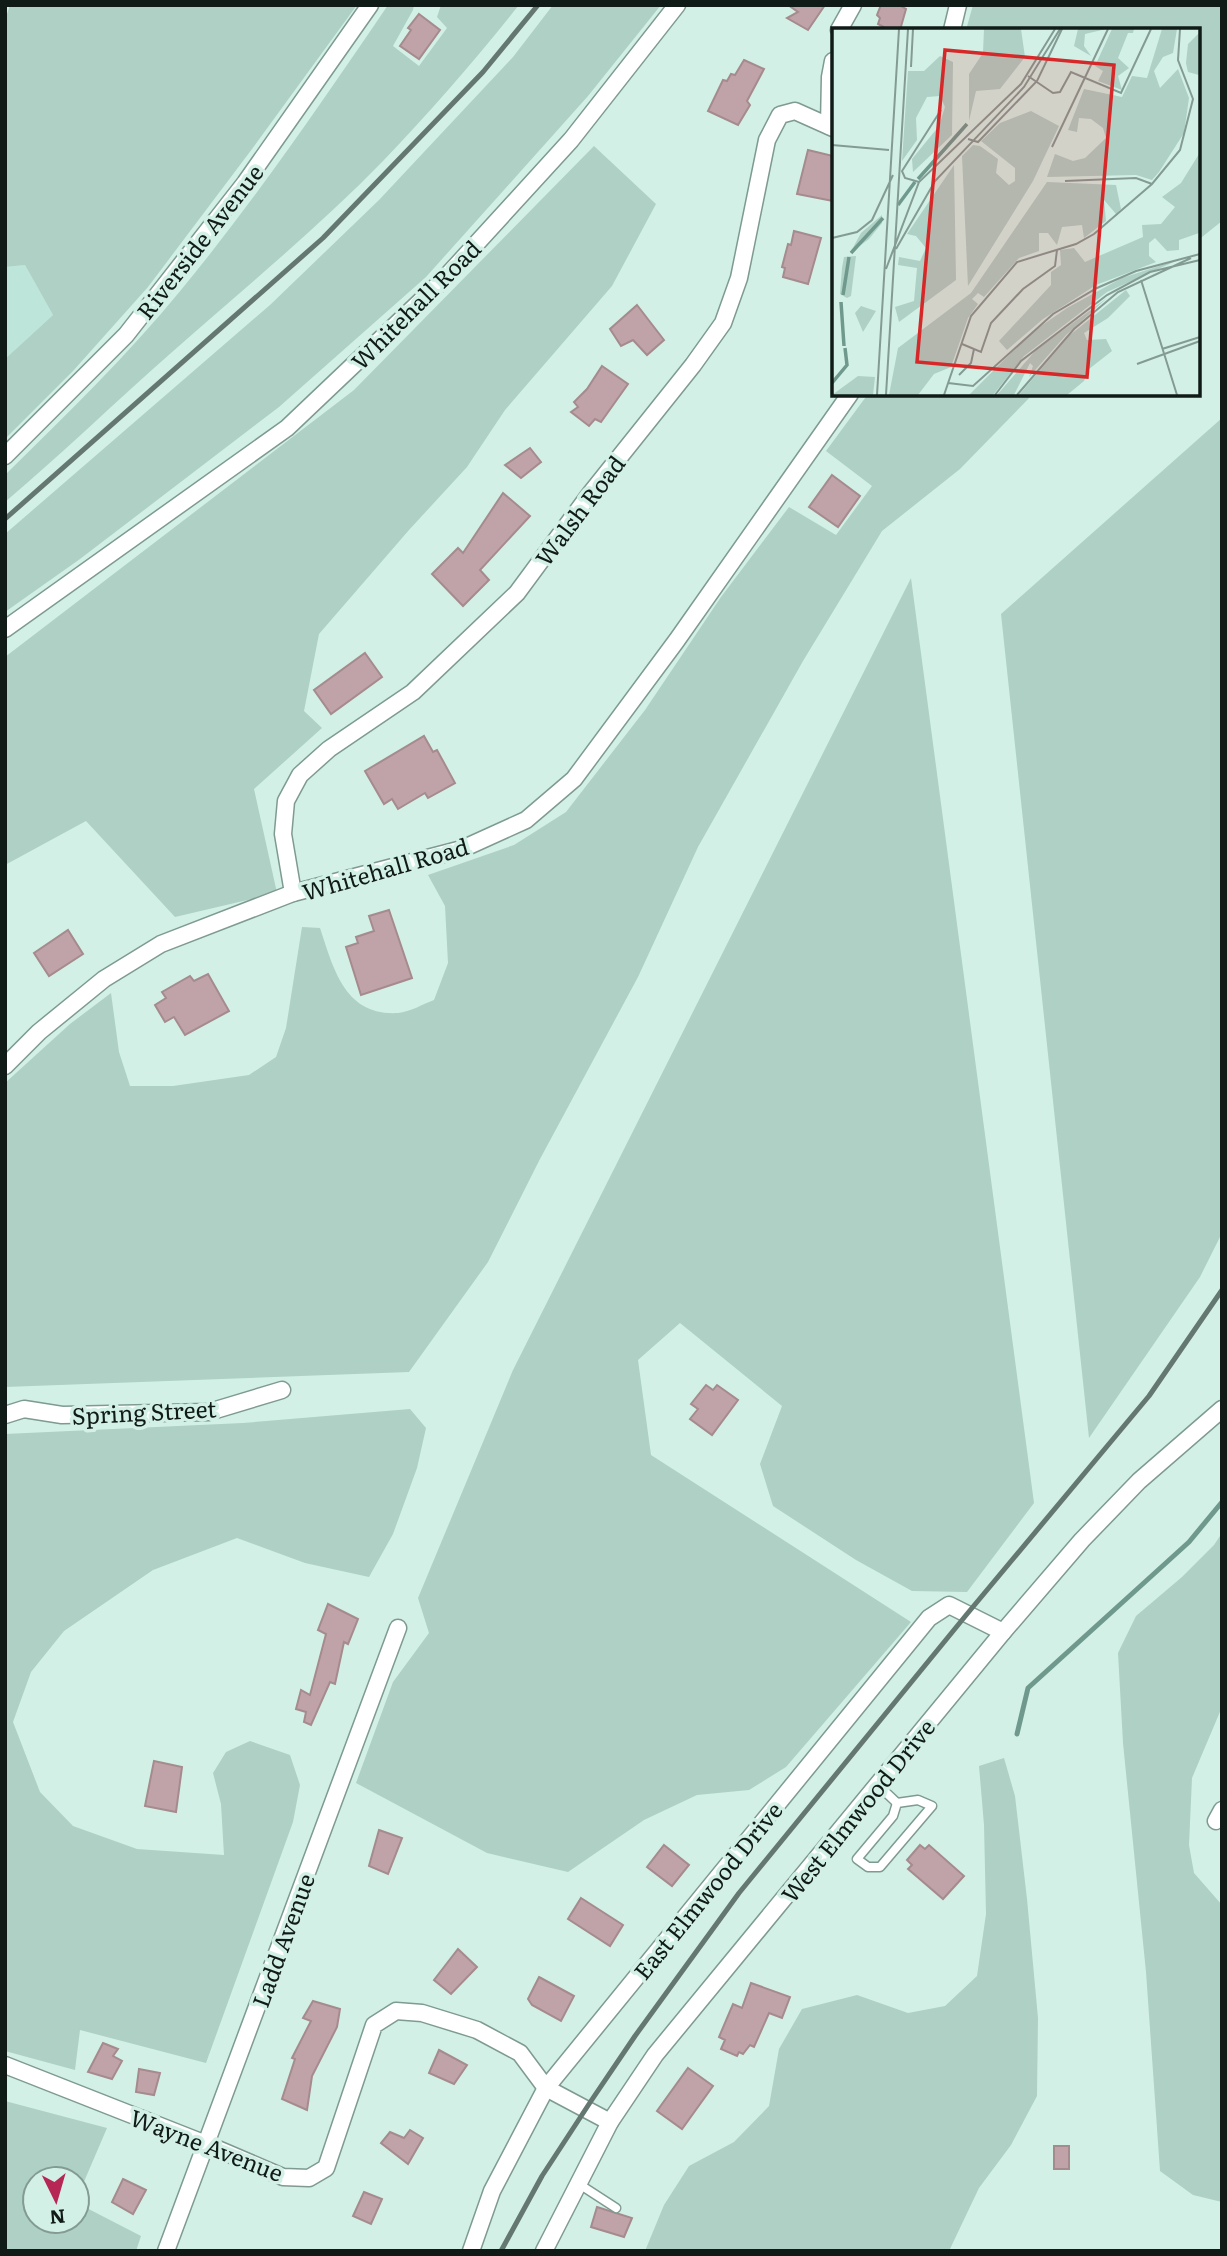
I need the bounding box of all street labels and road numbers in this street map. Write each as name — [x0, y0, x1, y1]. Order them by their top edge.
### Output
street label: Riverside Avenue — [128, 156, 270, 326]
street label: Whitehall Road — [342, 231, 488, 377]
street label: Walsh Road — [526, 447, 632, 573]
street label: Whitehall Road — [298, 828, 472, 908]
street label: Spring Street — [71, 1390, 218, 1432]
street label: West Elmwood Drive — [772, 1711, 942, 1909]
street label: East Elmwood Drive — [625, 1794, 789, 1986]
street label: Ladd Avenue — [242, 1868, 322, 2012]
street label: Wayne Avenue — [126, 2099, 289, 2189]

